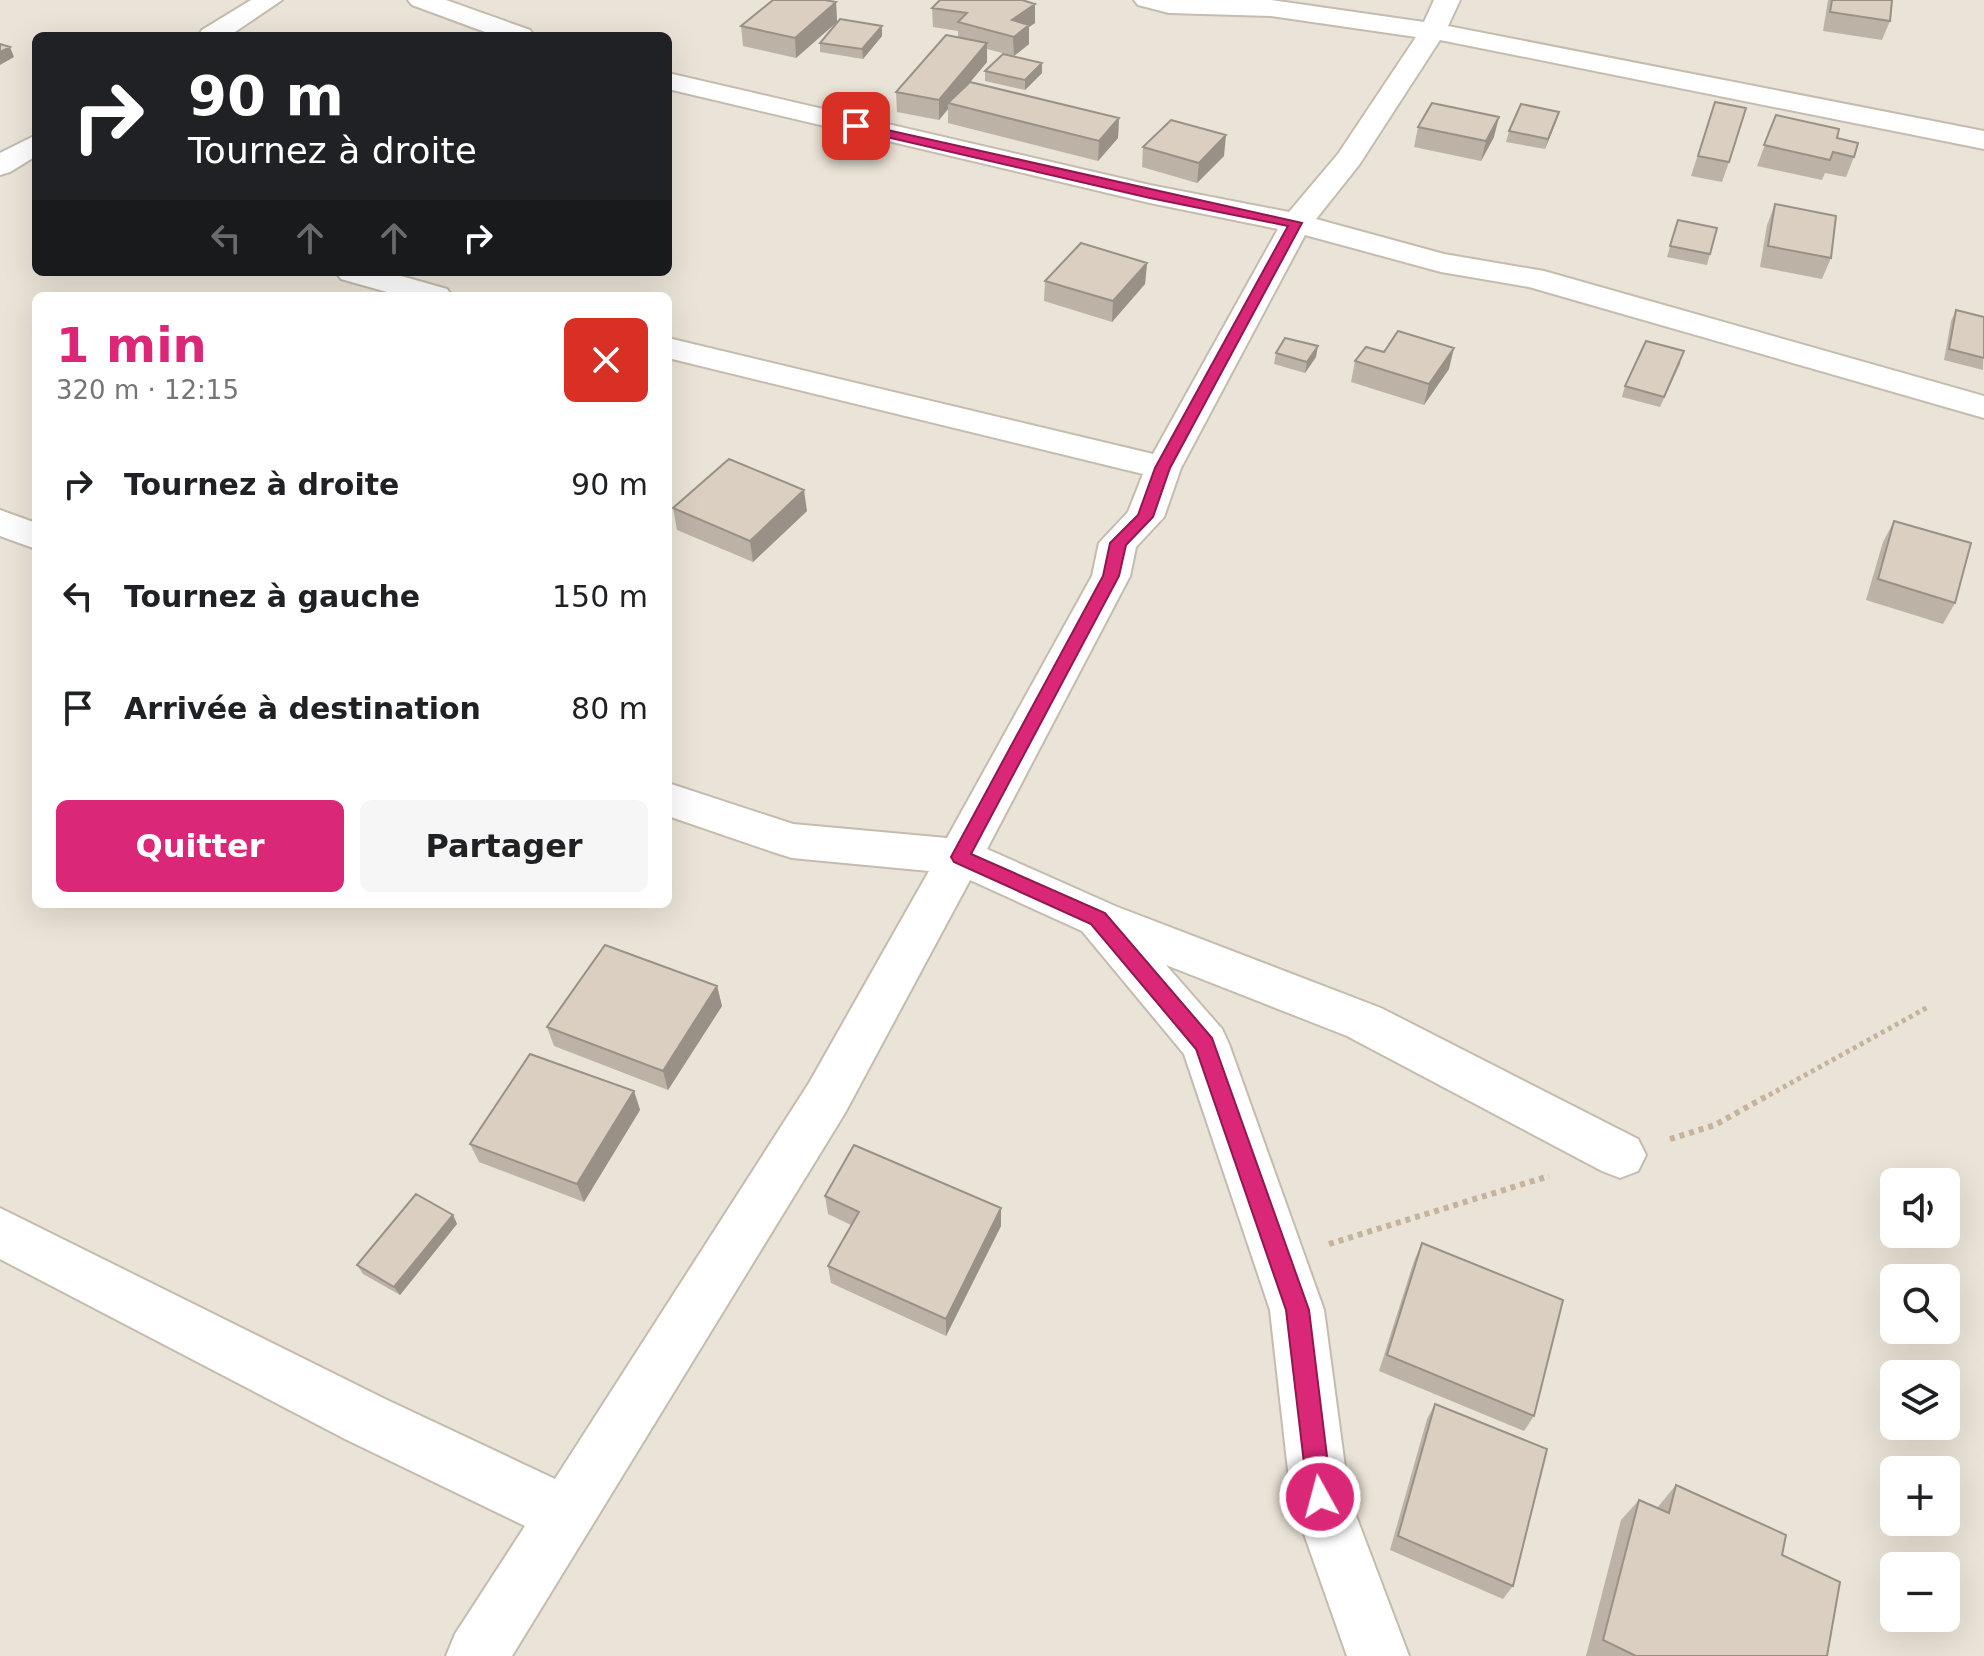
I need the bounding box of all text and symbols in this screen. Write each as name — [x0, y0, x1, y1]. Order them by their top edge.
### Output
text: 90 m — [188, 63, 344, 128]
icon: right — [56, 64, 160, 168]
pin — [822, 92, 890, 160]
icon: arrive — [834, 104, 878, 148]
text: Tournez à droite — [188, 130, 477, 171]
icon: left — [204, 216, 248, 260]
icon: ahead — [288, 216, 332, 260]
icon: ahead — [372, 216, 416, 260]
icon: right — [456, 216, 500, 260]
text: 1 min — [56, 317, 207, 373]
button: close — [564, 318, 648, 402]
text: 320 m · 12:15 — [56, 375, 239, 405]
icon: right — [56, 462, 100, 506]
text: Tournez à droite — [124, 467, 399, 502]
text: 90 m — [571, 467, 648, 502]
icon: left — [56, 574, 100, 618]
text: Tournez à gauche — [124, 579, 420, 614]
text: 150 m — [552, 579, 648, 614]
icon: arrive — [56, 686, 100, 730]
text: Arrivée à destination — [124, 691, 481, 726]
text: 80 m — [571, 691, 648, 726]
button: Quitter — [56, 800, 344, 892]
button: Partager — [360, 800, 648, 892]
map controls — [1880, 1168, 1960, 1632]
button: sound — [1880, 1168, 1960, 1248]
button: search — [1880, 1264, 1960, 1344]
button: layers — [1880, 1360, 1960, 1440]
position arrow — [1278, 1455, 1362, 1539]
button: + — [1880, 1456, 1960, 1536]
button: − — [1880, 1552, 1960, 1632]

